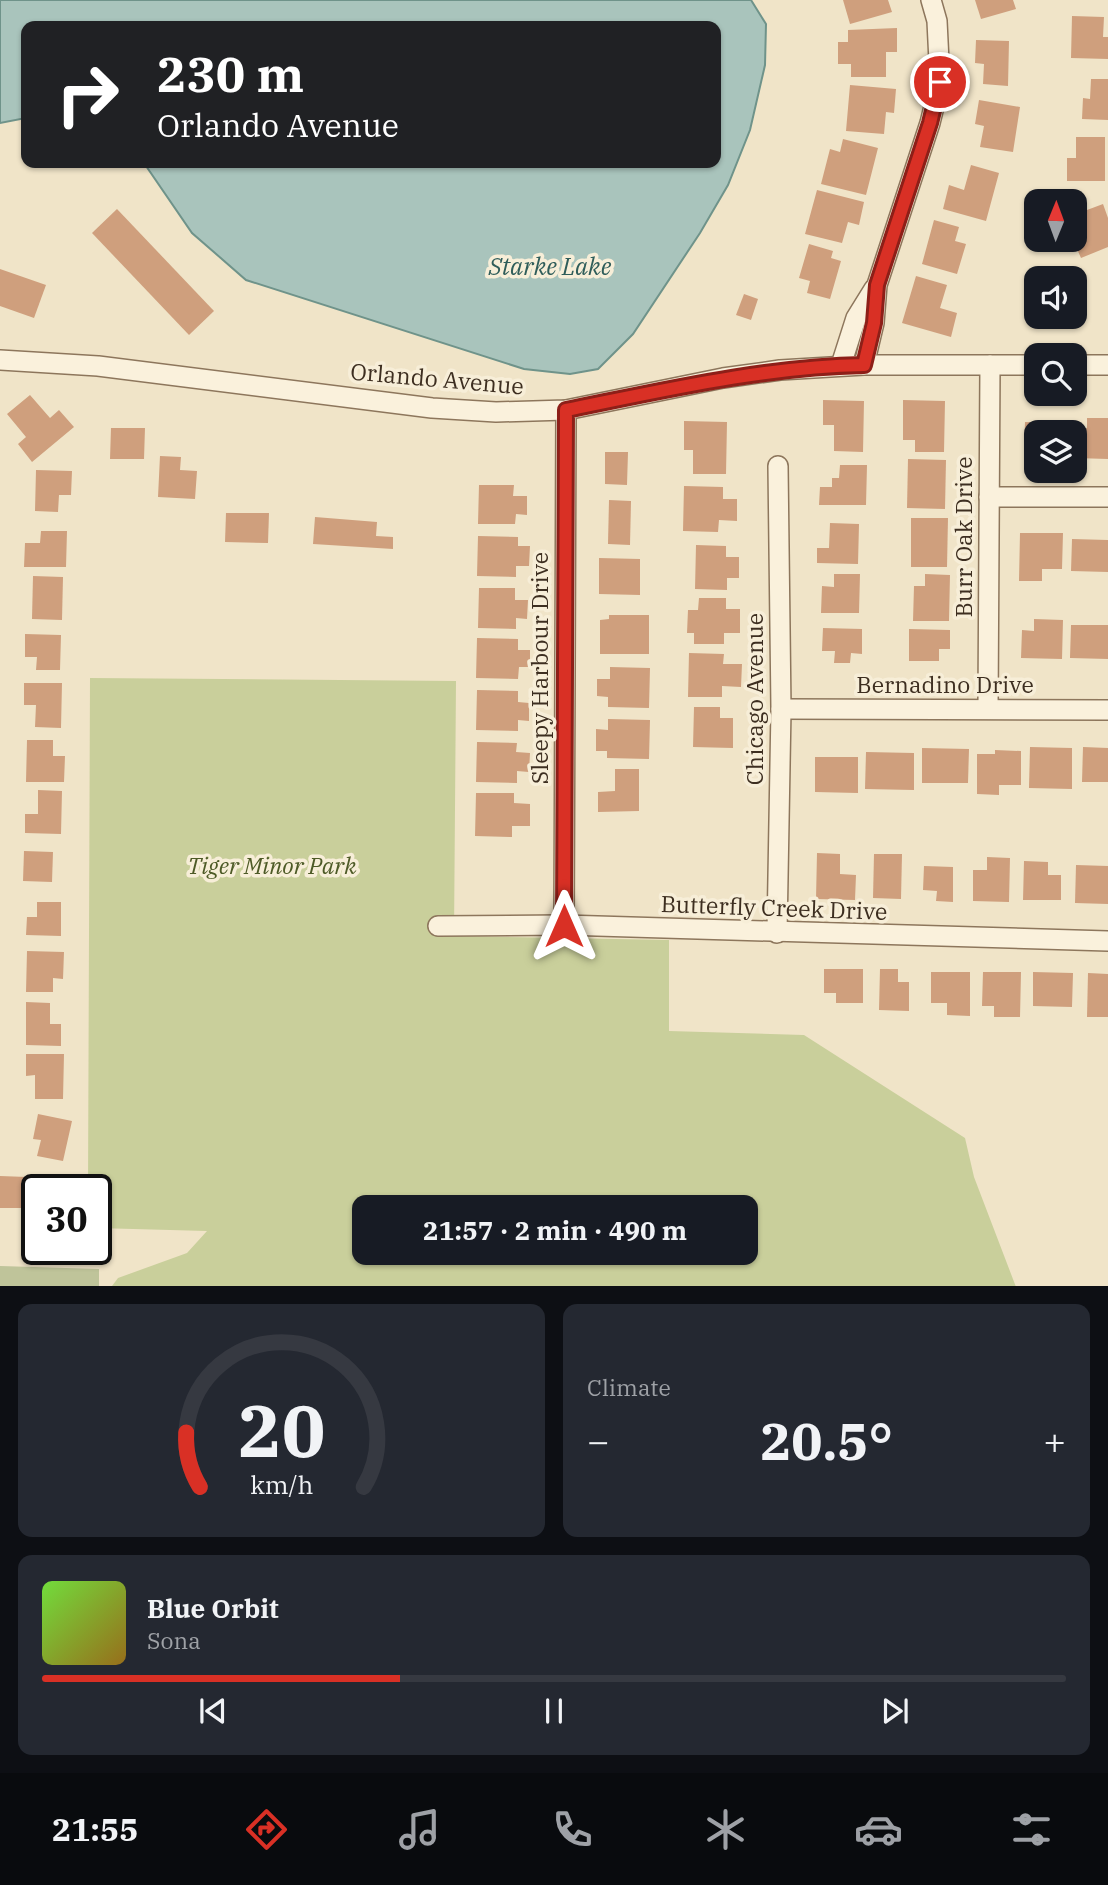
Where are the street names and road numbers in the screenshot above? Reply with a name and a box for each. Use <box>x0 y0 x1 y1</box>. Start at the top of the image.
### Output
street label: Orlando Avenue <box>349 355 525 401</box>
street label: Burr Oak Drive <box>948 457 978 617</box>
street label: Sleepy Harbour Drive <box>524 552 554 784</box>
street label: Chicago Avenue <box>739 613 769 785</box>
street label: Bernadino Drive <box>856 669 1034 699</box>
street label: Butterfly Creek Drive <box>660 888 888 926</box>

